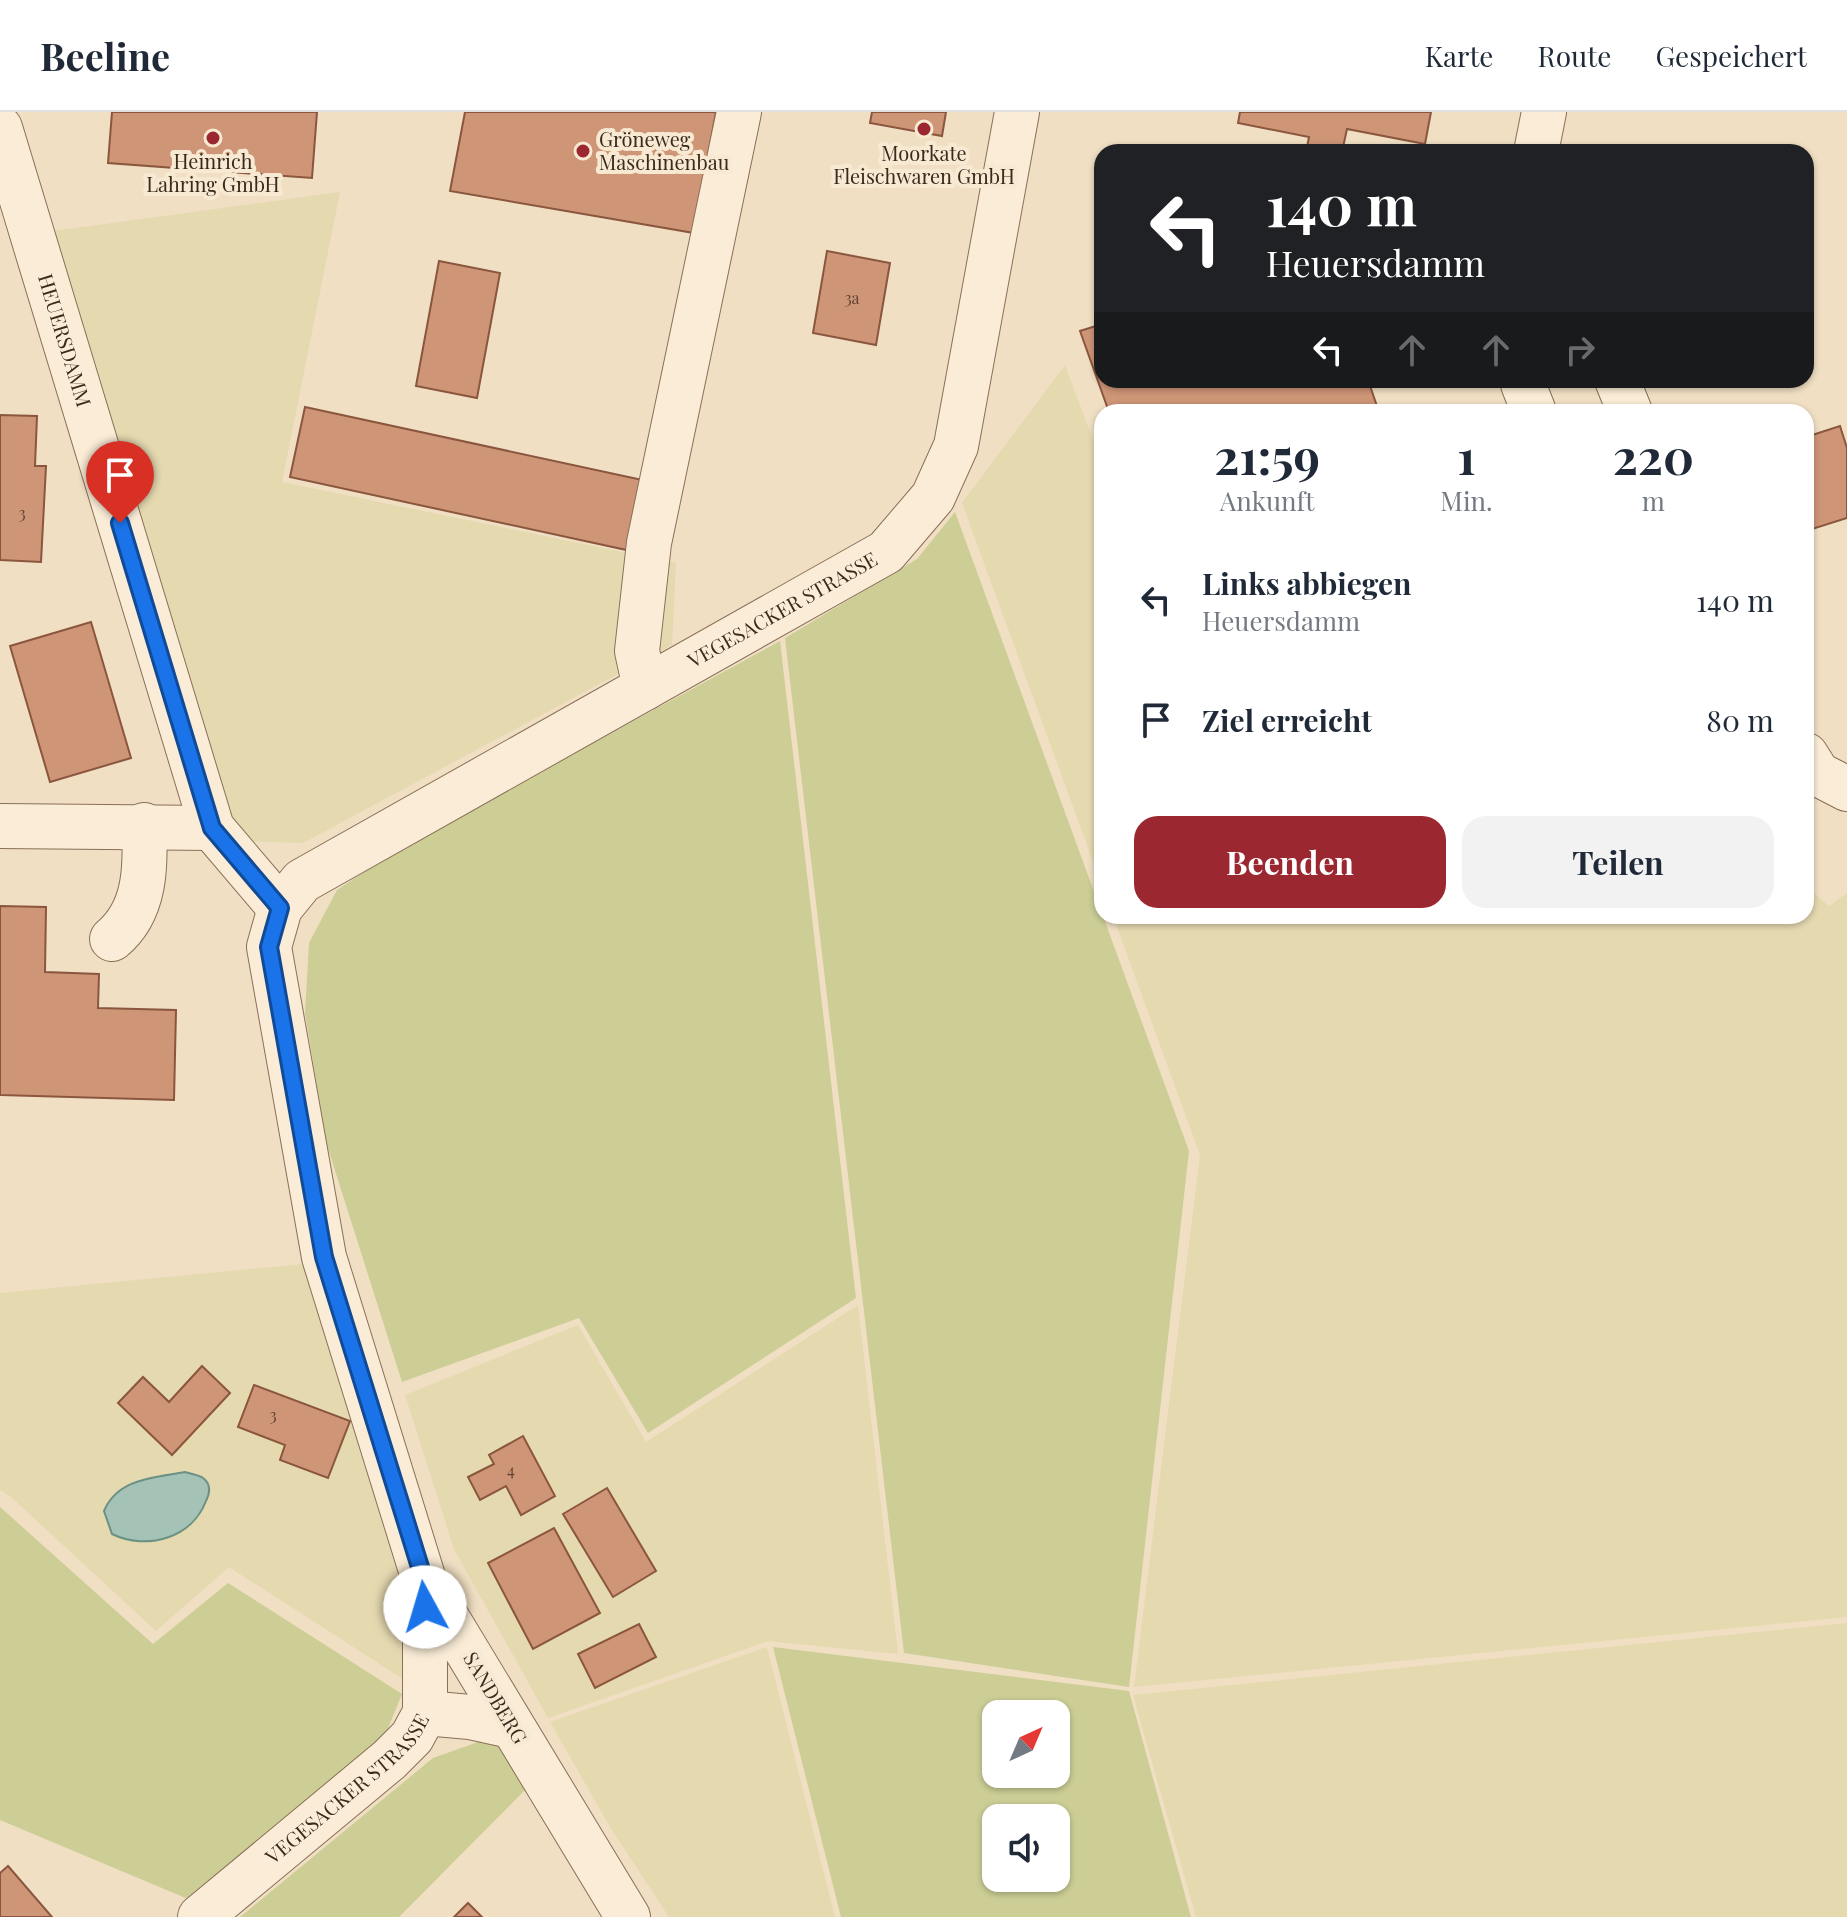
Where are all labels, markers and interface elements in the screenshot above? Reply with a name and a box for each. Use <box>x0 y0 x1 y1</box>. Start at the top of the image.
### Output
text: Beeline <box>40 30 170 81</box>
text: Karte <box>1425 37 1494 74</box>
text: Route <box>1538 37 1611 74</box>
text: Gespeichert <box>1655 37 1807 74</box>
marker: Moorkate Fleischwaren GmbH <box>915 120 933 138</box>
place label: Gröneweg Maschinenbau <box>599 125 730 175</box>
marker: Heinrich Lahring GmbH <box>204 129 222 147</box>
place label: Moorkate Fleischwaren GmbH <box>833 139 1015 189</box>
marker: Gröneweg Maschinenbau <box>574 142 592 160</box>
place label: Heinrich Lahring GmbH <box>146 147 280 197</box>
text: 140 m <box>1266 166 1417 241</box>
icon: left <box>1134 176 1238 280</box>
text: Heuersdamm <box>1266 238 1485 286</box>
street label: HEUERSDAMM <box>33 270 99 410</box>
house number: 3a <box>844 287 860 308</box>
icon: left <box>1306 328 1350 372</box>
icon: ahead <box>1390 328 1434 372</box>
icon: ahead <box>1474 328 1518 372</box>
icon: right <box>1558 328 1602 372</box>
text: 21:59 <box>1214 423 1320 487</box>
text: 1 <box>1457 423 1476 487</box>
text: 220 <box>1613 423 1694 487</box>
pin <box>86 441 154 523</box>
icon: arrive <box>98 453 142 497</box>
text: Ankunft <box>1220 483 1314 518</box>
text: Min. <box>1440 483 1493 518</box>
text: m <box>1642 483 1665 518</box>
house number: 3 <box>18 502 26 523</box>
street label: VEGESACKER STRASSE <box>681 545 882 674</box>
text: Links abbiegen <box>1202 563 1411 603</box>
icon: left <box>1134 578 1178 622</box>
text: 140 m <box>1696 580 1774 620</box>
text: Heuersdamm <box>1202 603 1360 638</box>
icon: arrive <box>1134 698 1178 742</box>
text: Ziel erreicht <box>1202 700 1372 740</box>
text: 80 m <box>1706 700 1774 740</box>
button: Beenden <box>1134 816 1446 908</box>
button: Teilen <box>1462 816 1774 908</box>
house number: 3 <box>269 1404 277 1425</box>
house number: 4 <box>507 1459 515 1480</box>
position arrow <box>383 1565 467 1649</box>
street label: SANDBERG <box>458 1646 534 1748</box>
north arrow <box>982 1700 1070 1788</box>
map controls <box>982 1700 1070 1892</box>
street label: VEGESACKER STRASSE <box>258 1708 434 1870</box>
button: sound <box>982 1804 1070 1892</box>

